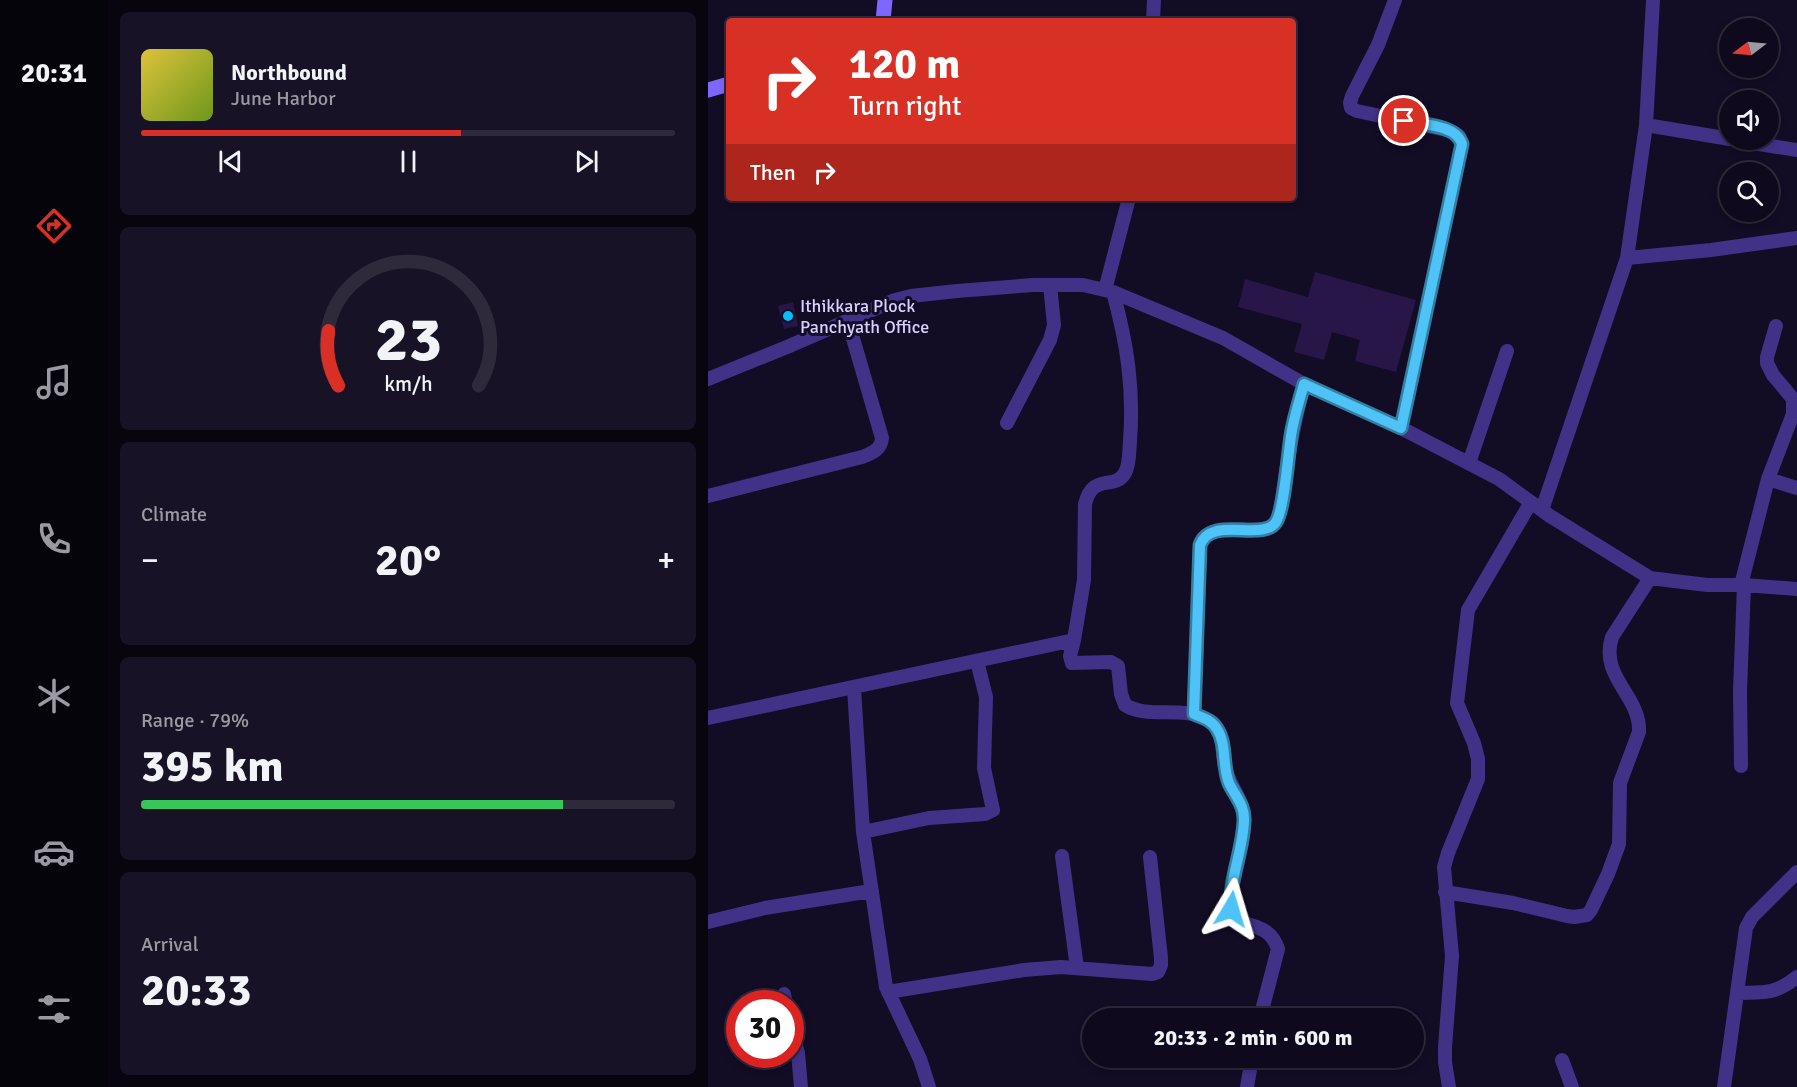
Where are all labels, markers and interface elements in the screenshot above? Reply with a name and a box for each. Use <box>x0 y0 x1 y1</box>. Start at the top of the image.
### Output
north arrow <box>1719 18 1779 78</box>
map controls <box>1719 18 1779 222</box>
text: 120 m <box>849 39 960 90</box>
icon: right <box>750 42 828 120</box>
text: 20:31 <box>21 57 87 90</box>
text: Northbound <box>231 59 347 86</box>
text: June Harbor <box>231 86 336 111</box>
text: Turn right <box>849 90 962 123</box>
button: sound <box>1719 90 1779 150</box>
pin <box>1378 95 1429 146</box>
icon: arrive <box>1387 104 1420 137</box>
icon: previous <box>214 145 247 178</box>
icon: pause <box>392 145 425 178</box>
icon: next <box>570 145 603 178</box>
icon: right <box>808 156 841 189</box>
text: Then <box>750 159 796 186</box>
button: search <box>1719 162 1779 222</box>
icon: directions <box>33 205 75 247</box>
place label: Ithikkara Plock Panchyath Office <box>800 295 929 338</box>
text: 23 <box>374 301 442 378</box>
marker: Ithikkara Plock Panchyath Office <box>781 309 795 323</box>
icon: music <box>33 361 75 403</box>
text: km/h <box>384 371 432 397</box>
text: Climate <box>141 502 207 527</box>
icon: phone <box>33 518 75 560</box>
text: 20° <box>375 533 441 588</box>
text: − <box>141 540 159 581</box>
text: + <box>657 540 675 581</box>
icon: climate <box>33 675 75 717</box>
text: Range · 79% <box>141 708 249 733</box>
text: 395 km <box>141 739 284 794</box>
icon: car <box>33 831 75 873</box>
position arrow <box>1199 877 1263 941</box>
text: Arrival <box>141 932 199 957</box>
text: 20:33 <box>141 963 251 1018</box>
icon: filters <box>33 988 75 1030</box>
speed limit sign: 30 <box>726 990 804 1068</box>
text: 20:33 · 2 min · 600 m <box>1153 1024 1353 1051</box>

